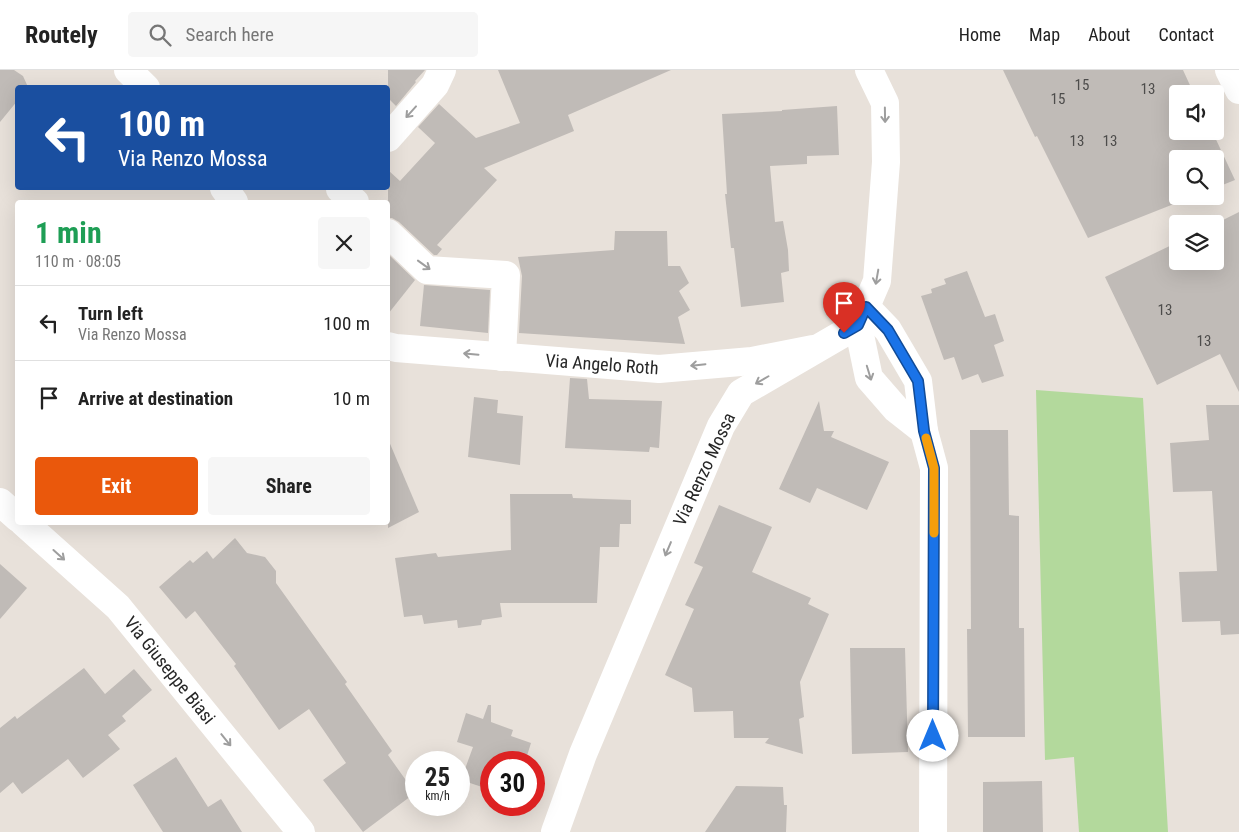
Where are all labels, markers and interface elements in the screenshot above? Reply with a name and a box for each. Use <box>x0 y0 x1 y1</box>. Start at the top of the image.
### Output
search box <box>128 12 478 57</box>
text: Routely <box>25 21 98 49</box>
icon: search <box>146 21 174 49</box>
text: Search here <box>186 23 274 46</box>
text: Home <box>959 24 1001 45</box>
text: Map <box>1029 24 1060 45</box>
text: About <box>1088 24 1130 45</box>
text: Contact <box>1158 24 1214 45</box>
house number: 15 <box>1075 76 1089 94</box>
house number: 13 <box>1141 80 1155 98</box>
map controls <box>1169 85 1224 270</box>
button: sound <box>1169 85 1224 140</box>
house number: 15 <box>1051 90 1065 108</box>
text: 100 m <box>118 104 205 145</box>
icon: left <box>35 105 100 170</box>
one-way arrow <box>405 105 417 118</box>
one-way arrow <box>880 106 890 123</box>
house number: 13 <box>1070 132 1084 150</box>
house number: 13 <box>1103 132 1117 150</box>
text: Via Renzo Mossa <box>118 146 267 171</box>
button: search <box>1169 150 1224 205</box>
text: 1 min <box>35 215 102 250</box>
button: layers <box>1169 215 1224 270</box>
button: close <box>318 217 370 269</box>
text: 110 m · 08:05 <box>35 252 121 271</box>
one-way arrow <box>417 260 431 270</box>
one-way arrow <box>871 269 881 285</box>
pin <box>823 282 865 333</box>
icon: arrive <box>830 289 858 317</box>
house number: 13 <box>1158 301 1172 319</box>
text: Turn left <box>78 302 143 325</box>
icon: left <box>35 309 63 337</box>
text: 100 m <box>323 312 370 335</box>
text: Via Renzo Mossa <box>78 325 187 344</box>
house number: 13 <box>1197 332 1211 350</box>
one-way arrow <box>463 349 479 359</box>
street label: Via Angelo Roth <box>545 350 659 378</box>
one-way arrow <box>690 360 706 370</box>
one-way arrow <box>865 365 874 380</box>
one-way arrow <box>756 376 770 386</box>
icon: arrive <box>35 384 63 412</box>
text: Arrive at destination <box>78 387 233 410</box>
text: 10 m <box>333 387 370 410</box>
street label: Via Renzo Mossa <box>669 409 739 529</box>
button: Exit <box>35 457 198 515</box>
button: Share <box>208 457 370 515</box>
one-way arrow <box>663 541 673 556</box>
one-way arrow <box>53 549 66 561</box>
street label: Via Giuseppe Biasi <box>120 612 220 728</box>
position arrow <box>906 709 958 761</box>
one-way arrow <box>221 733 232 746</box>
speed limit sign: 30 <box>480 751 545 816</box>
text: 25 <box>425 763 450 792</box>
text: km/h <box>425 789 450 803</box>

